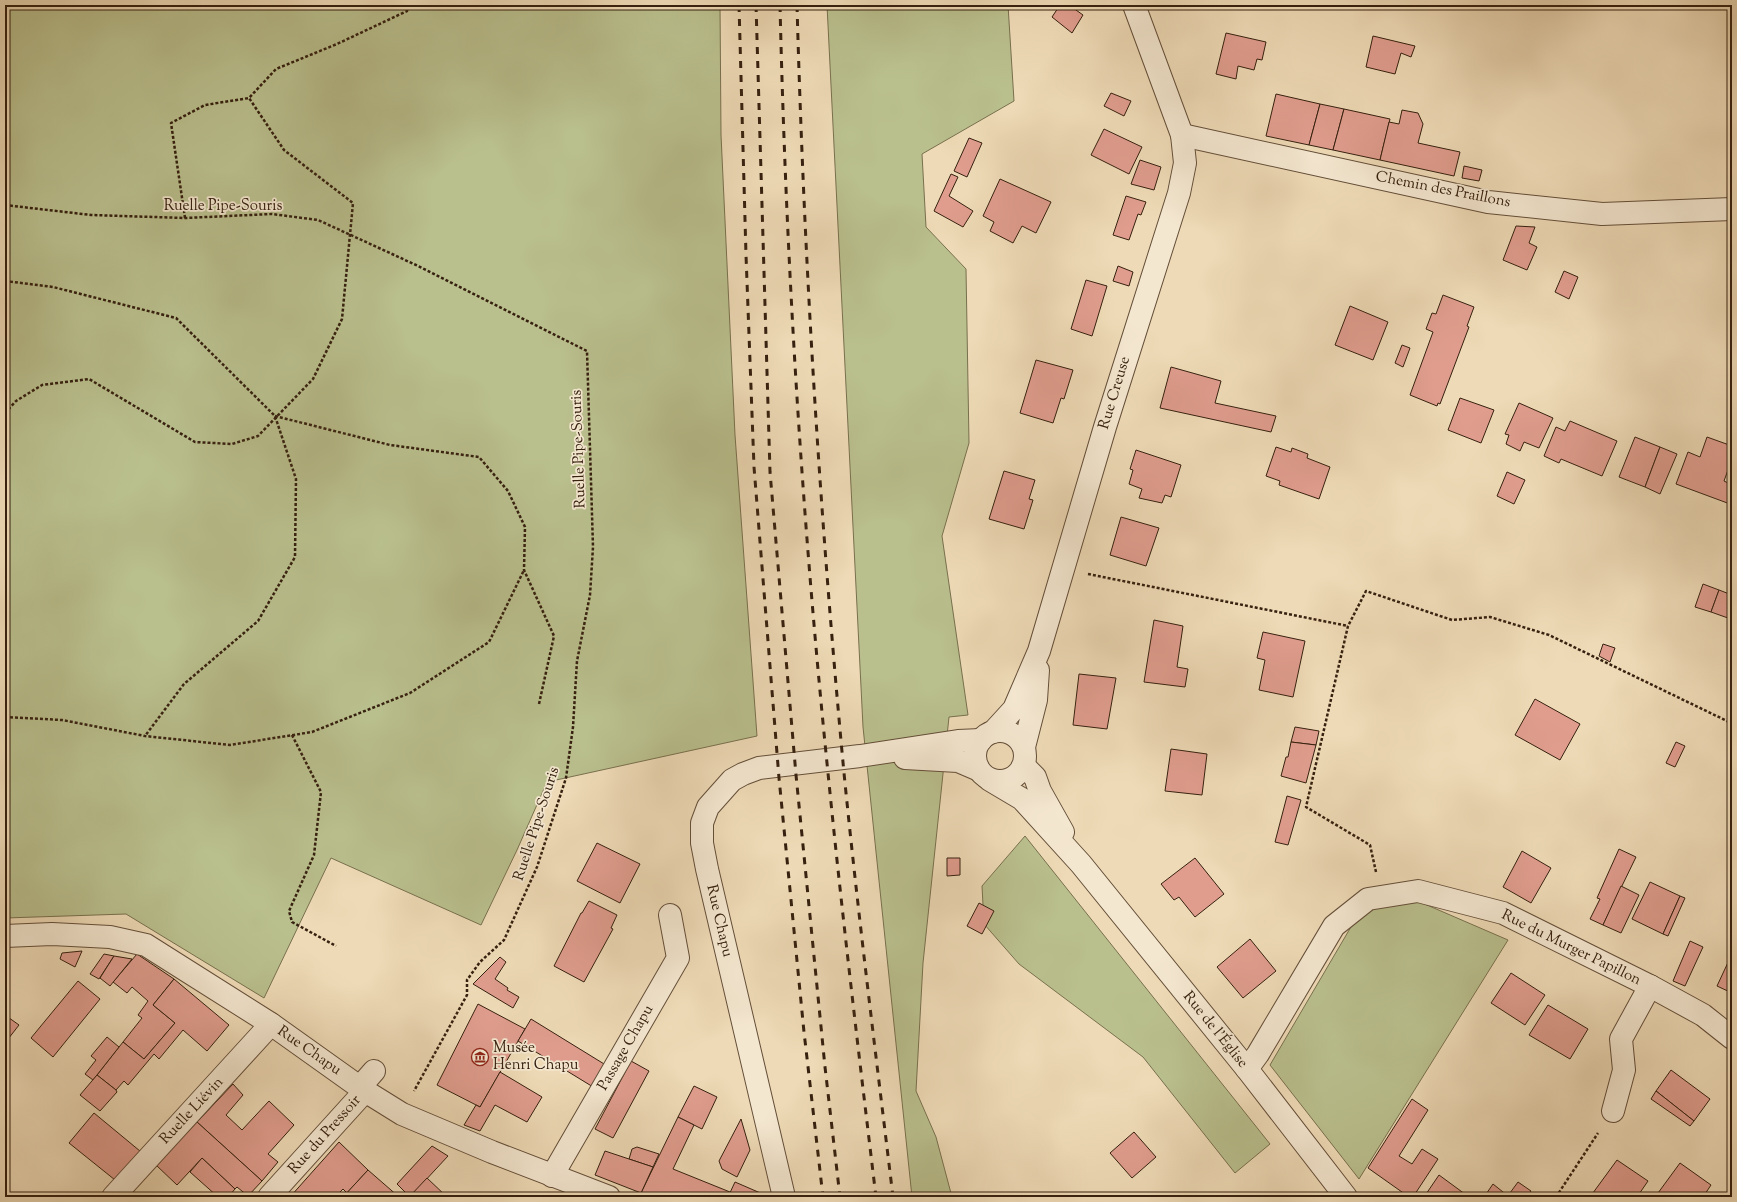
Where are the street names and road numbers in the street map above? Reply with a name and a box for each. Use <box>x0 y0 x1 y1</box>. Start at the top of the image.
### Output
street label: Chemin des Praillons <box>1374 167 1512 213</box>
street label: Ruelle Pipe-Souris <box>164 196 282 217</box>
street label: Rue Creuse <box>1094 354 1136 432</box>
street label: Ruelle Pipe-Souris <box>566 389 592 509</box>
street label: Ruelle Pipe-Souris <box>509 764 565 884</box>
street label: Rue Chapu <box>700 883 738 960</box>
street label: Rue du Murger Papillon <box>1498 905 1645 991</box>
street label: Rue de l'Église <box>1177 986 1253 1073</box>
street label: Passage Chapu <box>593 1001 659 1095</box>
street label: Rue Chapu <box>273 1021 346 1081</box>
street label: Ruelle Liévin <box>155 1073 229 1149</box>
street label: Rue du Pressoir <box>284 1091 367 1179</box>

